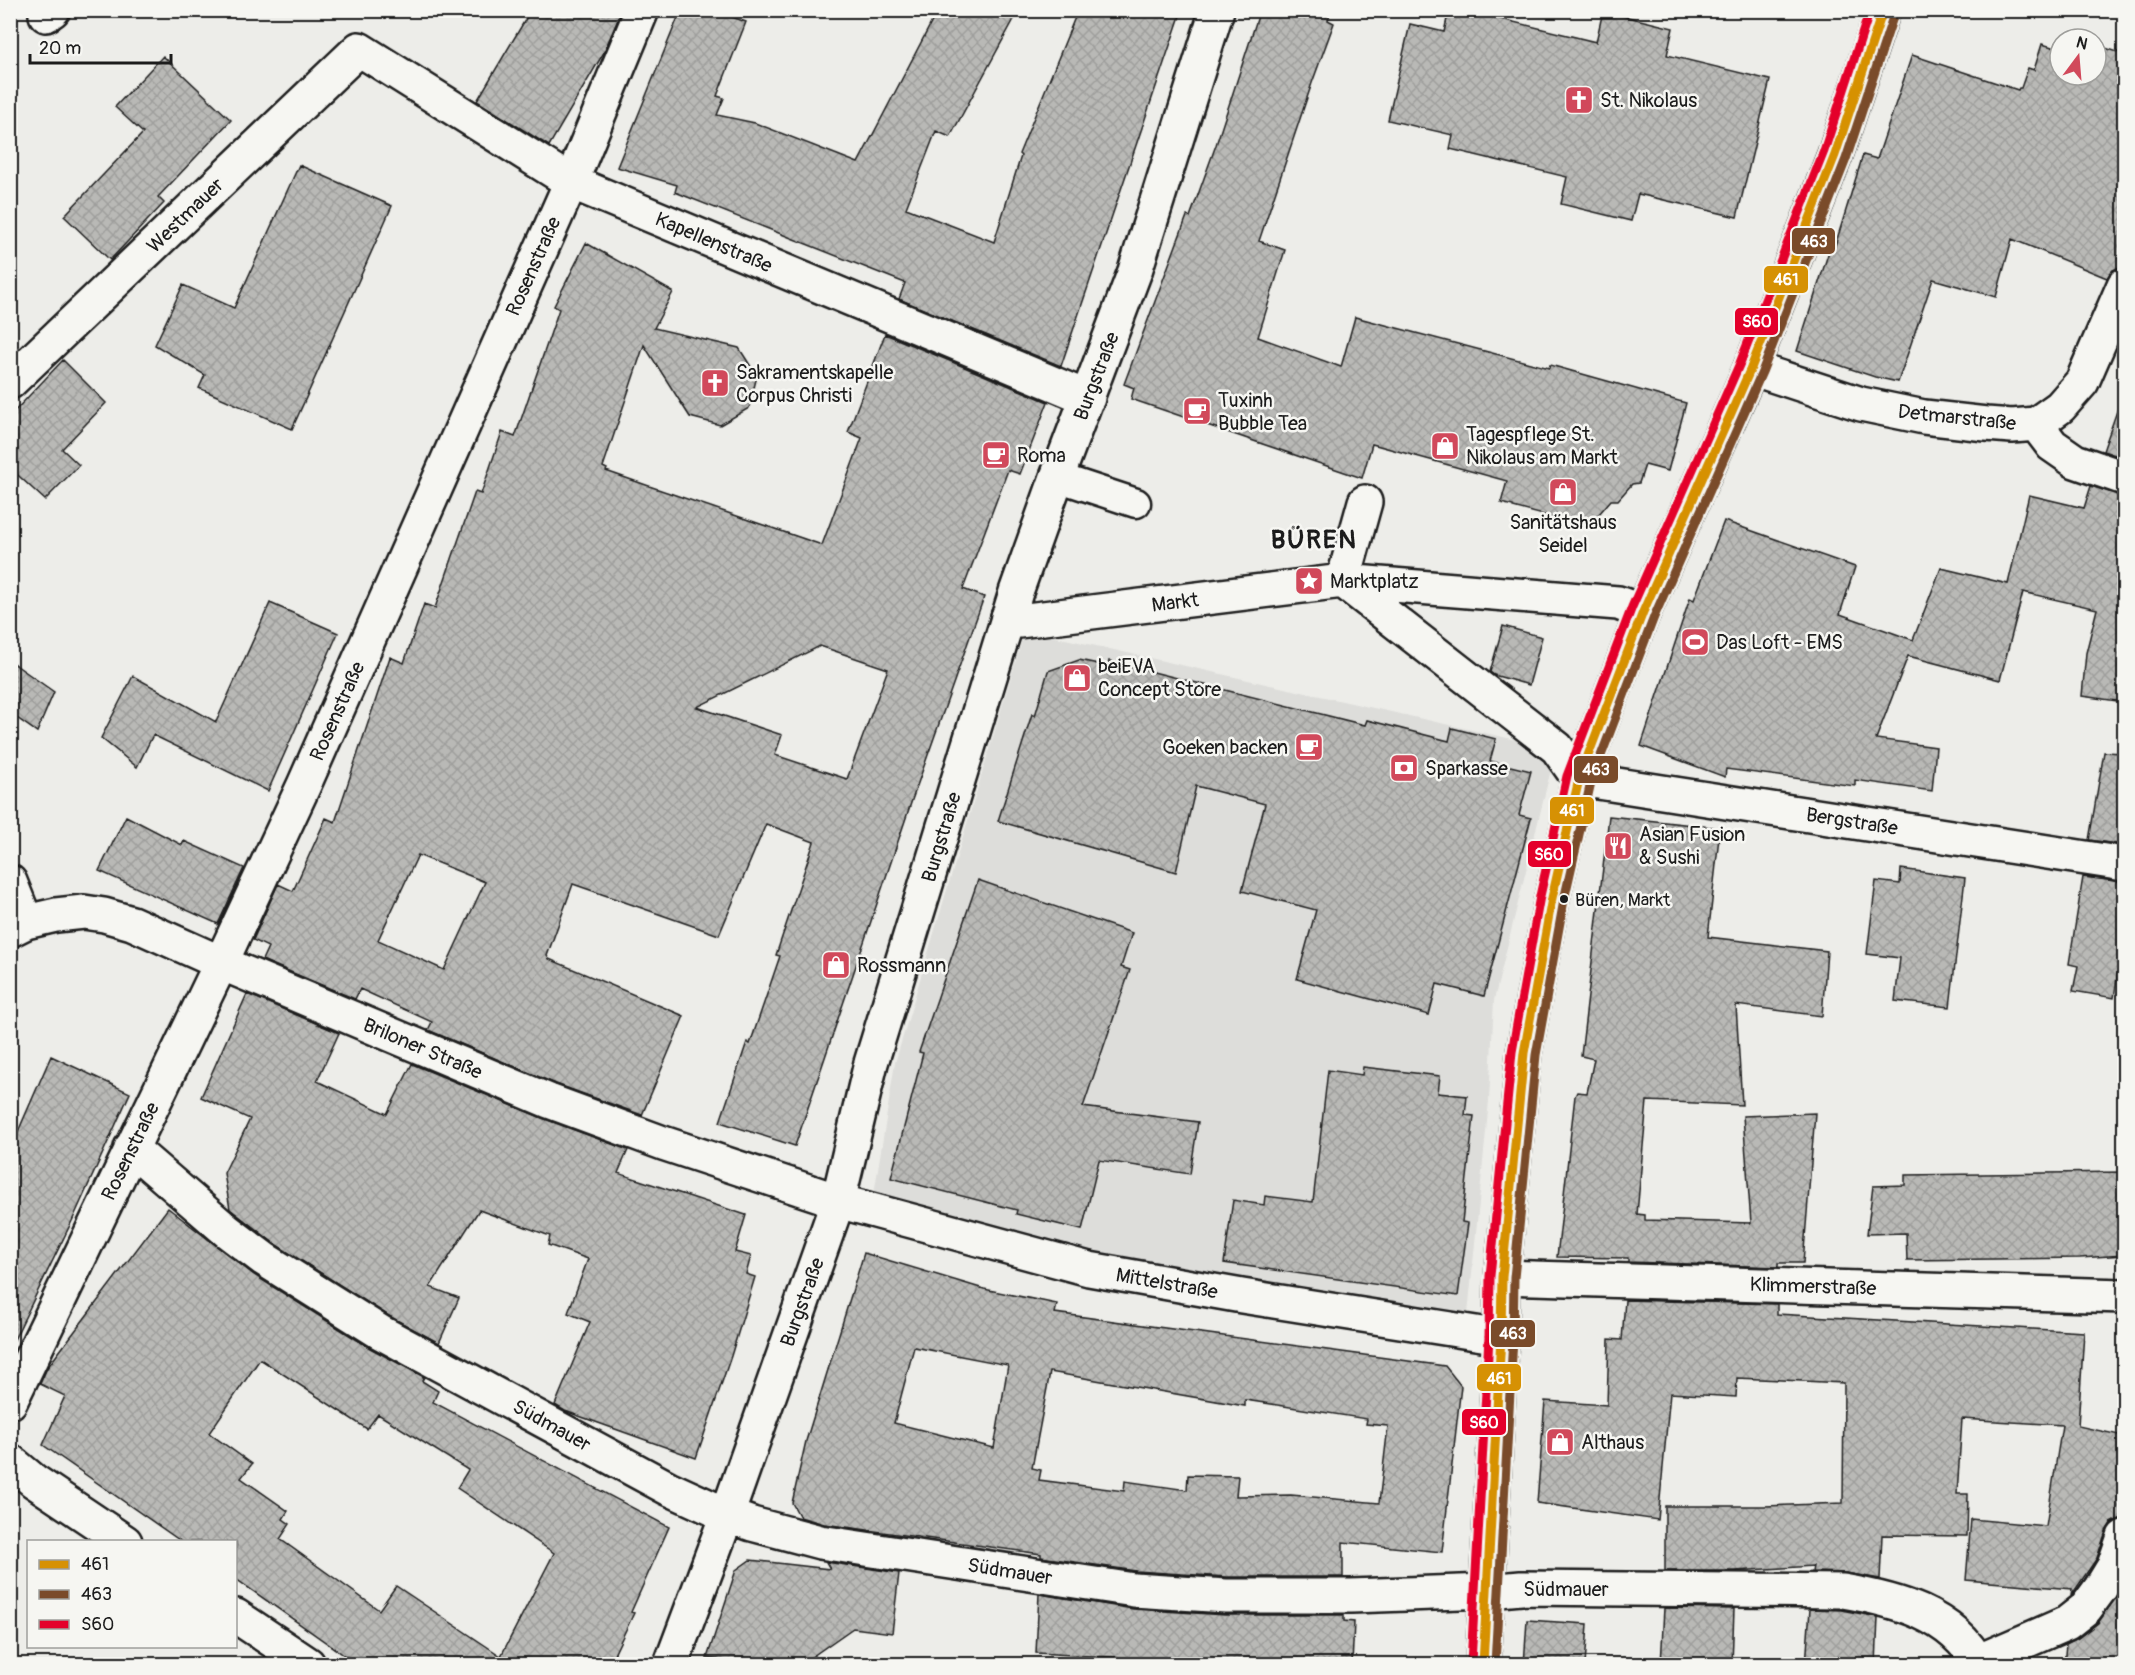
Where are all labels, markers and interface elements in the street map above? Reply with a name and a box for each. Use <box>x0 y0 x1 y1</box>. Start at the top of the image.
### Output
scale bar <box>30 27 171 65</box>
north arrow <box>2048 27 2108 87</box>
text: N <box>2074 32 2090 55</box>
text: 20 m <box>39 37 81 60</box>
church icon: St. Nikolaus <box>1563 84 1595 116</box>
place label: St. Nikolaus <box>1600 88 1697 113</box>
street label: Westmauer <box>142 172 229 258</box>
street label: Kapellenstraße <box>651 207 776 278</box>
street label: Rosenstraße <box>501 213 566 320</box>
line badge: 463 <box>1791 227 1836 255</box>
text: 463 <box>1800 232 1828 252</box>
line badge: 461 <box>1763 265 1809 294</box>
text: 461 <box>1774 270 1798 290</box>
line badge: S60 <box>1734 307 1779 336</box>
text: S60 <box>1742 312 1772 332</box>
street label: Burgstraße <box>1068 328 1125 424</box>
place label: Sakramentskapelle Corpus Christi <box>736 360 894 408</box>
church icon: Sakramentskapelle Corpus Christi <box>699 367 731 399</box>
place label: Tuxinh Bubble Tea <box>1218 388 1307 436</box>
cafe icon: Tuxinh Bubble Tea <box>1181 395 1213 427</box>
street label: Detmarstraße <box>1897 399 2017 436</box>
place label: Tagespflege St. Nikolaus am Markt <box>1466 422 1619 470</box>
shop icon: Tagespflege St. Nikolaus am Markt <box>1429 430 1461 462</box>
cafe icon: Roma <box>980 439 1012 471</box>
place label: Roma <box>1017 443 1066 468</box>
shop icon: Sanitätshaus Seidel <box>1547 476 1579 508</box>
place label: Sanitätshaus Seidel <box>1509 510 1617 558</box>
district label: BÜREN <box>1271 524 1357 556</box>
place icon: Marktplatz <box>1293 565 1325 597</box>
place label: Marktplatz <box>1330 569 1419 594</box>
street label: Markt <box>1150 587 1201 618</box>
sports icon: Das Loft - EMS <box>1679 626 1711 658</box>
place label: Das Loft - EMS <box>1716 630 1843 655</box>
place label: beiEVA Concept Store <box>1098 654 1221 702</box>
street label: Rosenstraße <box>305 658 370 765</box>
shop icon: beiEVA Concept Store <box>1061 662 1093 694</box>
cafe icon: Goeken backen <box>1293 731 1325 763</box>
place label: Goeken backen <box>1162 735 1288 760</box>
bank icon: Sparkasse <box>1388 752 1420 784</box>
line badge: 463 <box>1573 755 1619 784</box>
place label: Sparkasse <box>1425 756 1508 781</box>
text: 463 <box>1582 760 1610 780</box>
street label: Burgstraße <box>916 789 967 885</box>
line badge: 461 <box>1549 796 1595 825</box>
text: 461 <box>1560 801 1584 821</box>
street label: Bergstraße <box>1804 802 1900 841</box>
place label: Asian Fusion & Sushi <box>1639 822 1745 870</box>
restaurant icon: Asian Fusion & Sushi <box>1602 830 1634 862</box>
line badge: S60 <box>1527 840 1572 868</box>
text: S60 <box>1534 845 1564 865</box>
place label: Büren, Markt <box>1575 889 1671 912</box>
marker: Büren, Markt <box>1558 893 1570 905</box>
shop icon: Rossmann <box>820 949 852 981</box>
place label: Rossmann <box>857 953 946 978</box>
street label: Briloner Straße <box>360 1012 486 1085</box>
street label: Rosenstraße <box>96 1098 165 1204</box>
street label: Burgstraße <box>775 1254 830 1350</box>
street label: Mittelstraße <box>1114 1262 1220 1305</box>
street label: Klimmerstraße <box>1749 1272 1877 1301</box>
line badge: 463 <box>1490 1319 1536 1348</box>
text: 463 <box>1499 1324 1527 1344</box>
line badge: 461 <box>1476 1363 1522 1392</box>
text: 461 <box>1487 1369 1511 1389</box>
street label: Südmauer <box>508 1394 595 1457</box>
line badge: S60 <box>1461 1408 1507 1436</box>
text: S60 <box>1469 1413 1499 1433</box>
shop icon: Althaus <box>1544 1426 1576 1458</box>
place label: Althaus <box>1581 1430 1644 1455</box>
legend <box>27 1540 237 1648</box>
street label: Südmauer <box>966 1552 1054 1591</box>
text: 461 <box>81 1553 109 1576</box>
street label: Südmauer <box>1523 1577 1609 1602</box>
text: 463 <box>81 1583 112 1606</box>
text: S60 <box>81 1613 114 1636</box>

